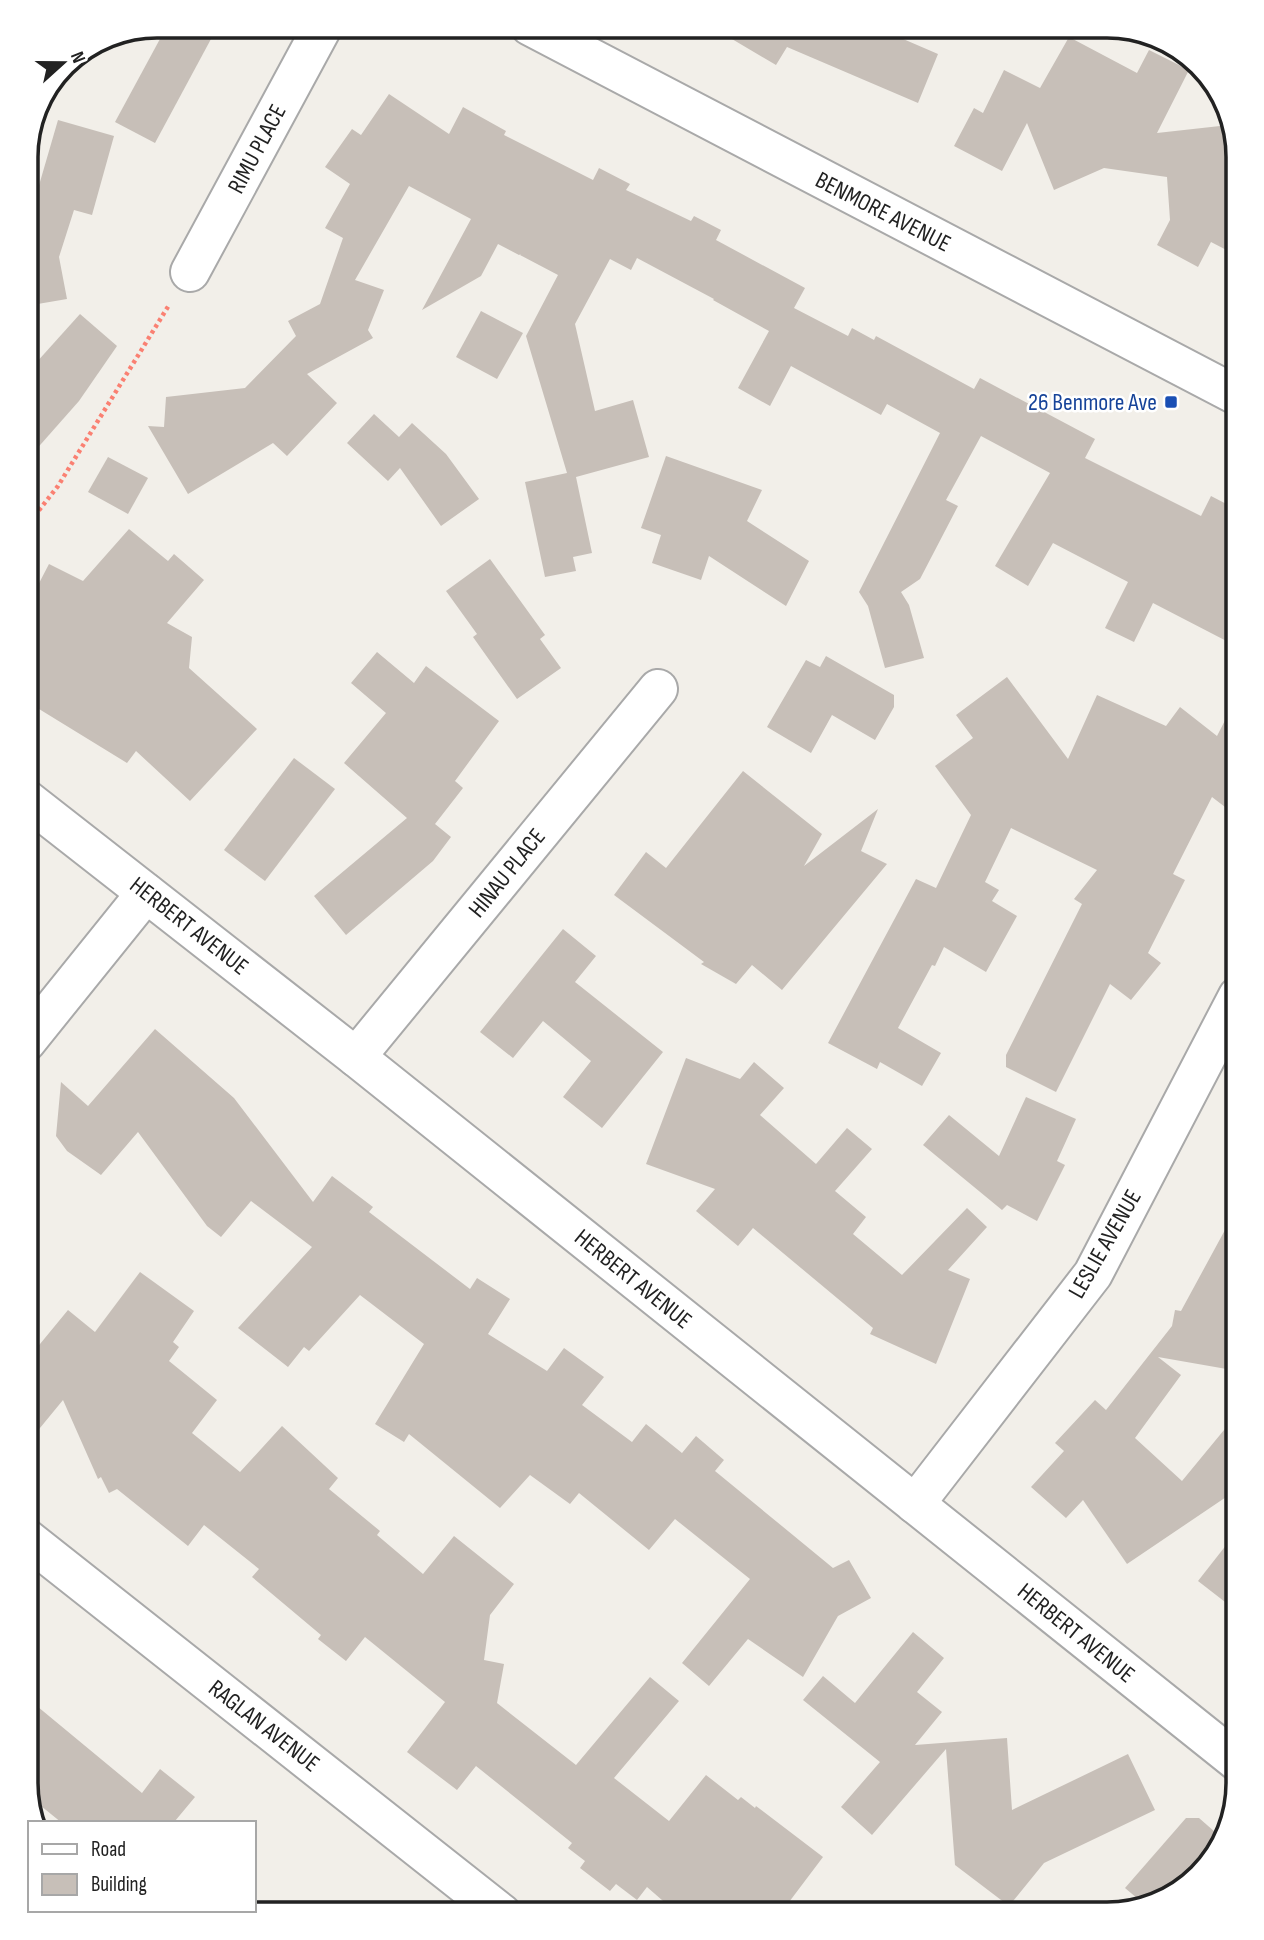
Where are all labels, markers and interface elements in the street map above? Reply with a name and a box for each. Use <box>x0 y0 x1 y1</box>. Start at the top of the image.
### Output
north arrow <box>28 28 98 98</box>
text: N <box>65 49 90 66</box>
street label: RIMU PLACE <box>221 99 293 199</box>
street label: BENMORE AVENUE <box>810 165 956 259</box>
place label: 26 Benmore Ave <box>1028 388 1157 417</box>
marker: 26 Benmore Ave <box>1163 394 1179 410</box>
street label: HINAU PLACE <box>462 823 552 923</box>
street label: HERBERT AVENUE <box>124 871 254 981</box>
street label: LESLIE AVENUE <box>1062 1184 1148 1304</box>
street label: HERBERT AVENUE <box>569 1223 697 1335</box>
street label: HERBERT AVENUE <box>1012 1577 1140 1689</box>
street label: RAGLAN AVENUE <box>203 1674 325 1778</box>
legend <box>28 1821 256 1912</box>
text: Road <box>91 1837 126 1862</box>
text: Building <box>91 1872 147 1897</box>

